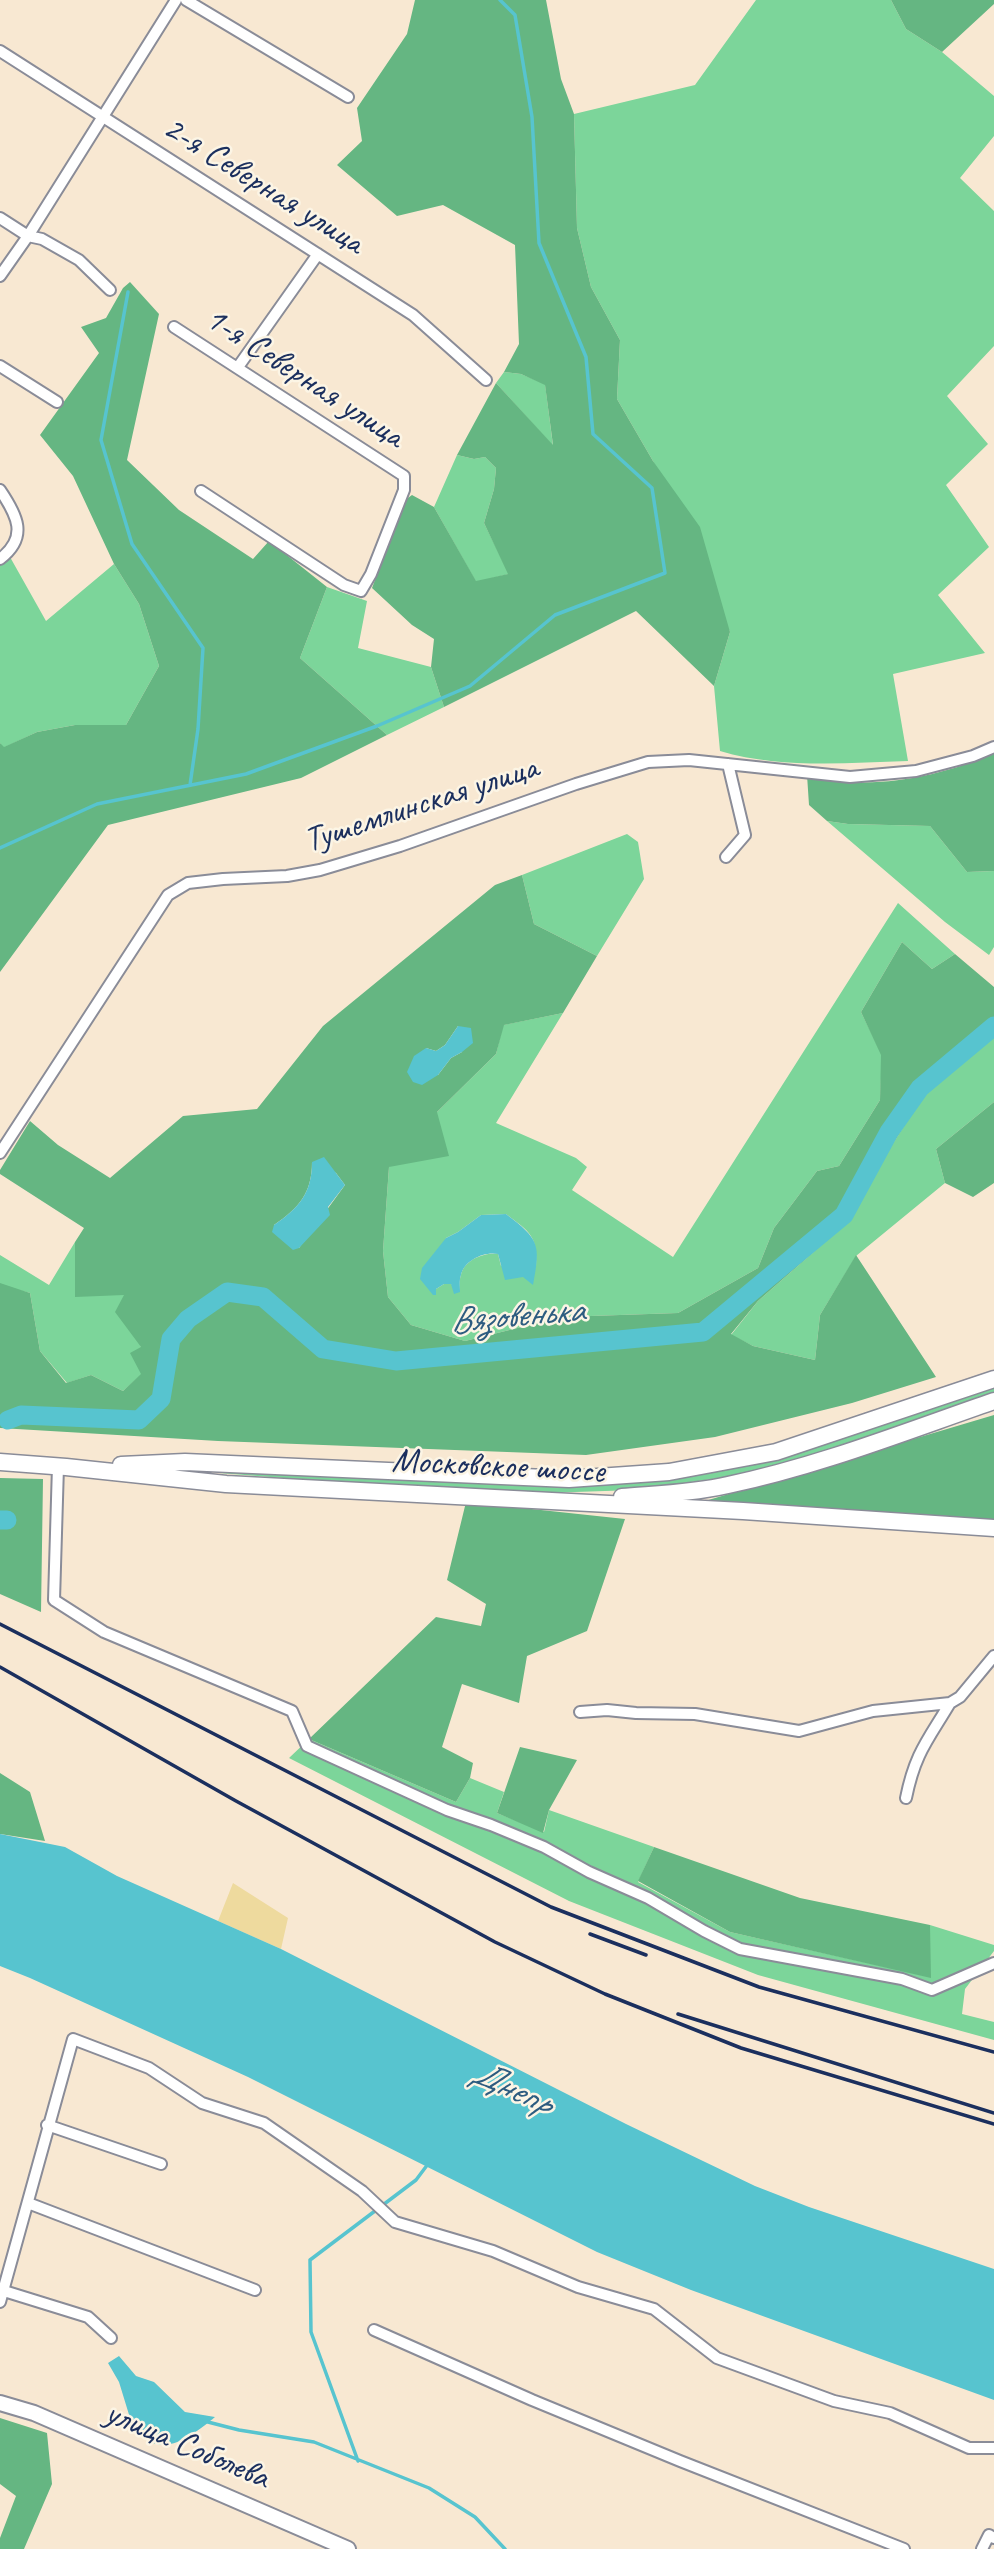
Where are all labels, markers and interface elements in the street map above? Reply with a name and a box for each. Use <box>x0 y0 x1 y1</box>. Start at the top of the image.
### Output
street label: 2-я Северная улица <box>155 108 371 264</box>
street label: 1-я Северная улица <box>197 298 411 458</box>
street label: Тушемлинская улица <box>299 747 543 863</box>
water label: Вязовенька <box>448 1289 586 1345</box>
street label: Московское шоссе <box>391 1440 605 1494</box>
water label: Днепр <box>464 2051 558 2127</box>
street label: улица Соболева <box>99 2393 275 2499</box>

